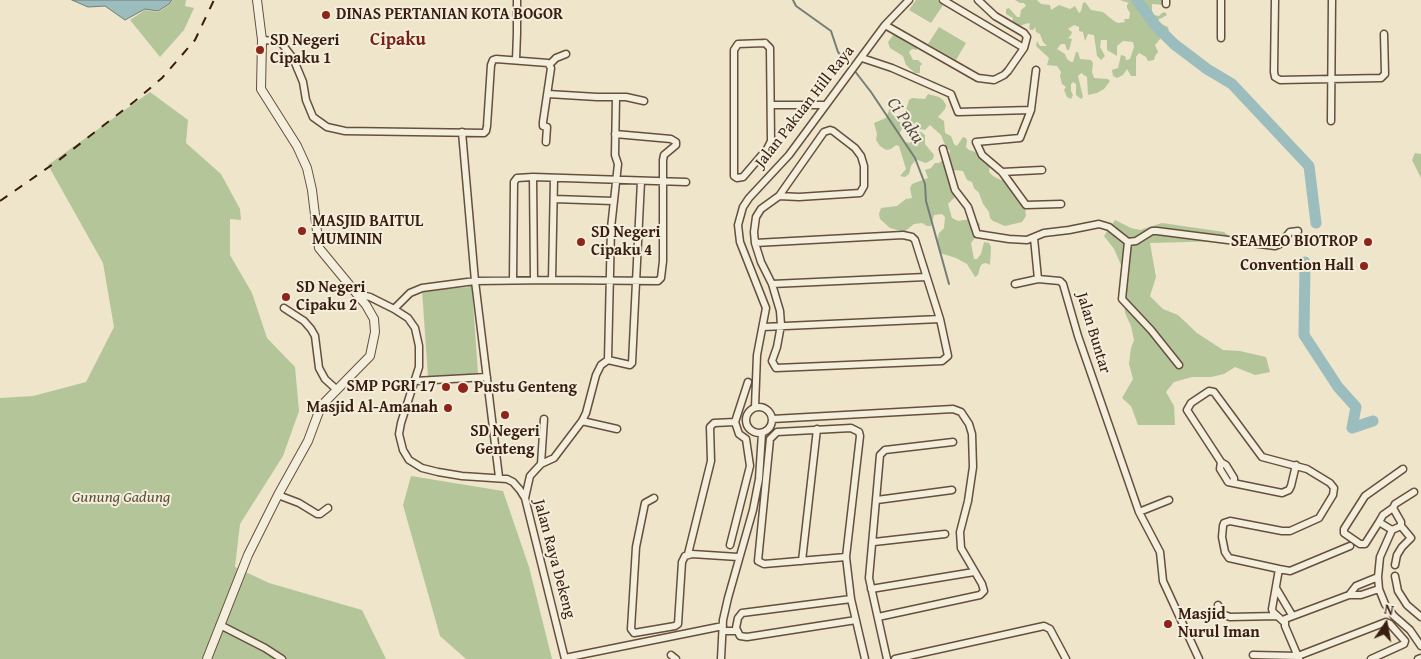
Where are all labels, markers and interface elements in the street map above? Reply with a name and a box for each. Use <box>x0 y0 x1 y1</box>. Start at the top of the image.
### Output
place label: DINAS PERTANIAN KOTA BOGOR <box>336 5 563 25</box>
marker: DINAS PERTANIAN KOTA BOGOR <box>320 9 332 21</box>
district label: Cipaku <box>370 29 426 51</box>
place label: SD Negeri Cipaku 1 <box>270 31 340 69</box>
street label: Jalan Pakuan Hill Raya <box>751 42 859 172</box>
marker: SD Negeri Cipaku 1 <box>254 44 266 56</box>
water label: Ci Paku <box>882 94 928 148</box>
place label: MASJID BAITUL MUMININ <box>312 212 423 250</box>
place label: SD Negeri Cipaku 4 <box>591 223 660 261</box>
marker: MASJID BAITUL MUMININ <box>296 225 308 237</box>
place label: SEAMEO BIOTROP <box>1231 232 1358 252</box>
marker: SD Negeri Cipaku 4 <box>575 236 587 248</box>
marker: SEAMEO BIOTROP <box>1362 236 1374 248</box>
place label: Convention Hall <box>1240 256 1354 276</box>
marker: Convention Hall <box>1358 260 1370 272</box>
place label: SD Negeri Cipaku 2 <box>296 278 366 316</box>
street label: Jalan Buntar <box>1072 290 1114 376</box>
marker: SD Negeri Cipaku 2 <box>280 291 292 303</box>
place label: SMP PGRI 17 <box>347 377 436 397</box>
place label: Pustu Genteng <box>474 378 577 398</box>
marker: SMP PGRI 17 <box>440 381 452 393</box>
marker: Pustu Genteng <box>456 381 470 395</box>
place label: Masjid Al-Amanah <box>307 398 438 418</box>
marker: Masjid Al-Amanah <box>442 402 454 414</box>
marker: SD Negeri Genteng <box>499 409 511 421</box>
place label: SD Negeri Genteng <box>470 422 540 460</box>
park label: Gunung Gadung <box>72 488 170 508</box>
street label: Jalan Raya Dekeng <box>529 497 579 621</box>
north arrow <box>1361 599 1411 649</box>
text: N <box>1382 599 1396 620</box>
place label: Masjid Nurul Iman <box>1178 605 1260 643</box>
marker: Masjid Nurul Iman <box>1162 618 1174 630</box>

